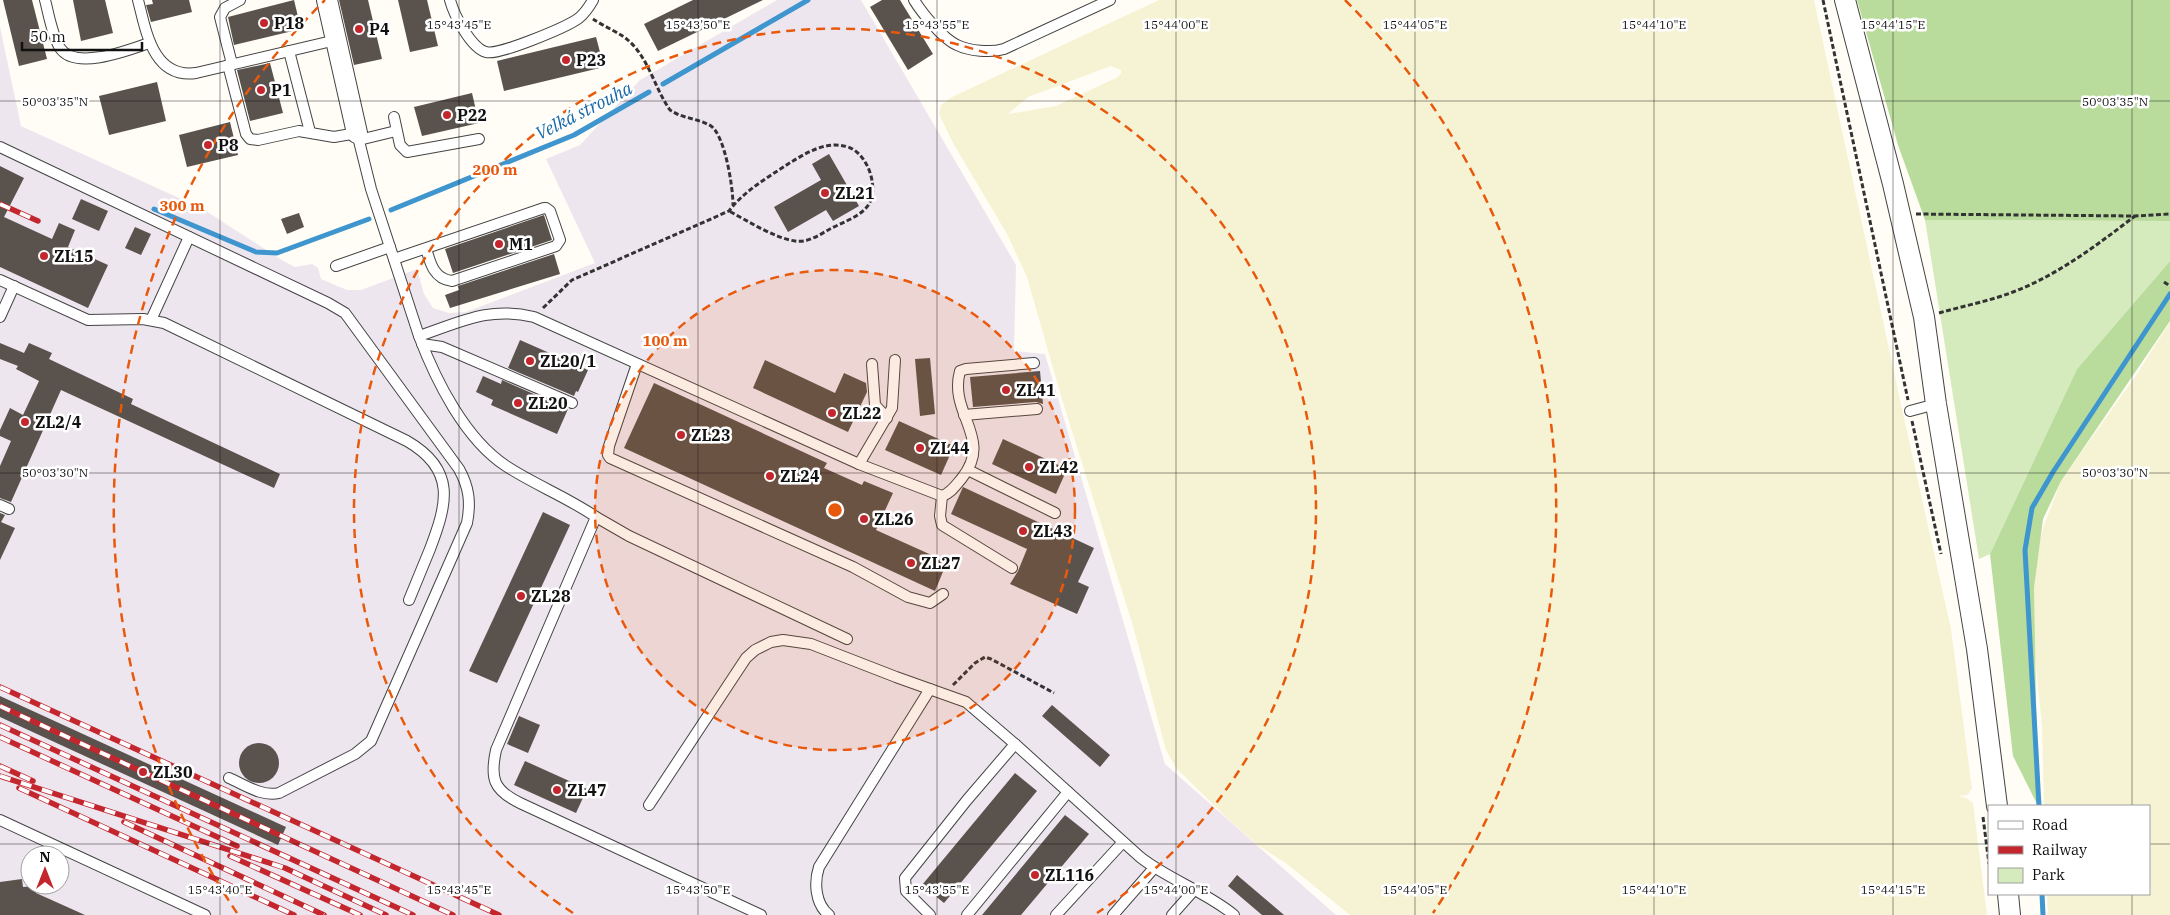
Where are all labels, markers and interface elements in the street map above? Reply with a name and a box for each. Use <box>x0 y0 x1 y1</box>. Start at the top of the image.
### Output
place label: P18 <box>274 13 304 33</box>
marker: P18 <box>258 17 270 29</box>
text: 15°43'45"E <box>427 17 491 32</box>
text: 15°43'50"E <box>666 17 730 32</box>
text: 15°43'55"E <box>905 17 969 32</box>
text: 15°44'00"E <box>1144 17 1208 32</box>
text: 15°44'05"E <box>1383 17 1447 32</box>
text: 15°44'10"E <box>1622 17 1686 32</box>
text: 15°44'15"E <box>1861 17 1925 32</box>
place label: P4 <box>369 19 390 39</box>
scale bar <box>22 20 142 52</box>
marker: P4 <box>353 23 365 35</box>
text: 50 m <box>30 27 66 46</box>
place label: P23 <box>576 50 606 70</box>
marker: P23 <box>560 54 572 66</box>
water label: Velká strouha <box>531 76 636 145</box>
place label: P1 <box>271 80 292 100</box>
marker: P1 <box>255 84 267 96</box>
text: 50°03'35"N <box>22 94 88 109</box>
text: 50°03'35"N <box>2082 94 2148 109</box>
place label: P22 <box>457 105 487 125</box>
marker: P22 <box>441 109 453 121</box>
place label: P8 <box>218 135 239 155</box>
marker: P8 <box>202 139 214 151</box>
text: 200 m <box>472 160 518 179</box>
place label: ZL21 <box>835 183 875 203</box>
marker: ZL21 <box>819 187 831 199</box>
text: 300 m <box>159 196 205 215</box>
place label: M1 <box>509 234 533 254</box>
marker: M1 <box>493 238 505 250</box>
place label: ZL15 <box>54 246 94 266</box>
marker: ZL15 <box>38 250 50 262</box>
text: 100 m <box>642 331 688 350</box>
place label: ZL20/1 <box>540 351 596 371</box>
marker: ZL20/1 <box>524 355 536 367</box>
place label: ZL41 <box>1016 380 1056 400</box>
marker: ZL41 <box>1000 384 1012 396</box>
place label: ZL20 <box>528 393 568 413</box>
marker: ZL20 <box>512 397 524 409</box>
place label: ZL22 <box>842 403 882 423</box>
marker: ZL22 <box>826 407 838 419</box>
place label: ZL2/4 <box>35 412 82 432</box>
marker: ZL2/4 <box>19 416 31 428</box>
place label: ZL23 <box>691 425 731 445</box>
marker: ZL23 <box>675 429 687 441</box>
place label: ZL44 <box>930 438 970 458</box>
marker: ZL44 <box>914 442 926 454</box>
place label: ZL42 <box>1039 457 1079 477</box>
marker: ZL42 <box>1023 461 1035 473</box>
text: 50°03'30"N <box>22 465 88 480</box>
text: 50°03'30"N <box>2082 465 2148 480</box>
place label: ZL24 <box>780 466 820 486</box>
marker: ZL24 <box>764 470 776 482</box>
centre of rings <box>826 501 844 519</box>
place label: ZL26 <box>874 509 914 529</box>
marker: ZL26 <box>858 513 870 525</box>
place label: ZL43 <box>1033 521 1073 541</box>
marker: ZL43 <box>1017 525 1029 537</box>
place label: ZL27 <box>921 553 961 573</box>
marker: ZL27 <box>905 557 917 569</box>
place label: ZL28 <box>531 586 571 606</box>
marker: ZL28 <box>515 590 527 602</box>
place label: ZL30 <box>153 762 193 782</box>
marker: ZL30 <box>137 766 149 778</box>
place label: ZL47 <box>567 780 607 800</box>
marker: ZL47 <box>551 784 563 796</box>
legend <box>1988 805 2150 895</box>
text: Road <box>2032 815 2068 834</box>
text: Railway <box>2032 840 2087 859</box>
north arrow <box>20 845 70 895</box>
text: N <box>39 848 51 866</box>
place label: ZL116 <box>1045 865 1094 885</box>
text: Park <box>2032 865 2065 884</box>
marker: ZL116 <box>1029 869 1041 881</box>
text: 15°43'40"E <box>188 882 252 897</box>
text: 15°43'45"E <box>427 882 491 897</box>
text: 15°43'50"E <box>666 882 730 897</box>
text: 15°43'55"E <box>905 882 969 897</box>
text: 15°44'00"E <box>1144 882 1208 897</box>
text: 15°44'05"E <box>1383 882 1447 897</box>
text: 15°44'10"E <box>1622 882 1686 897</box>
text: 15°44'15"E <box>1861 882 1925 897</box>

